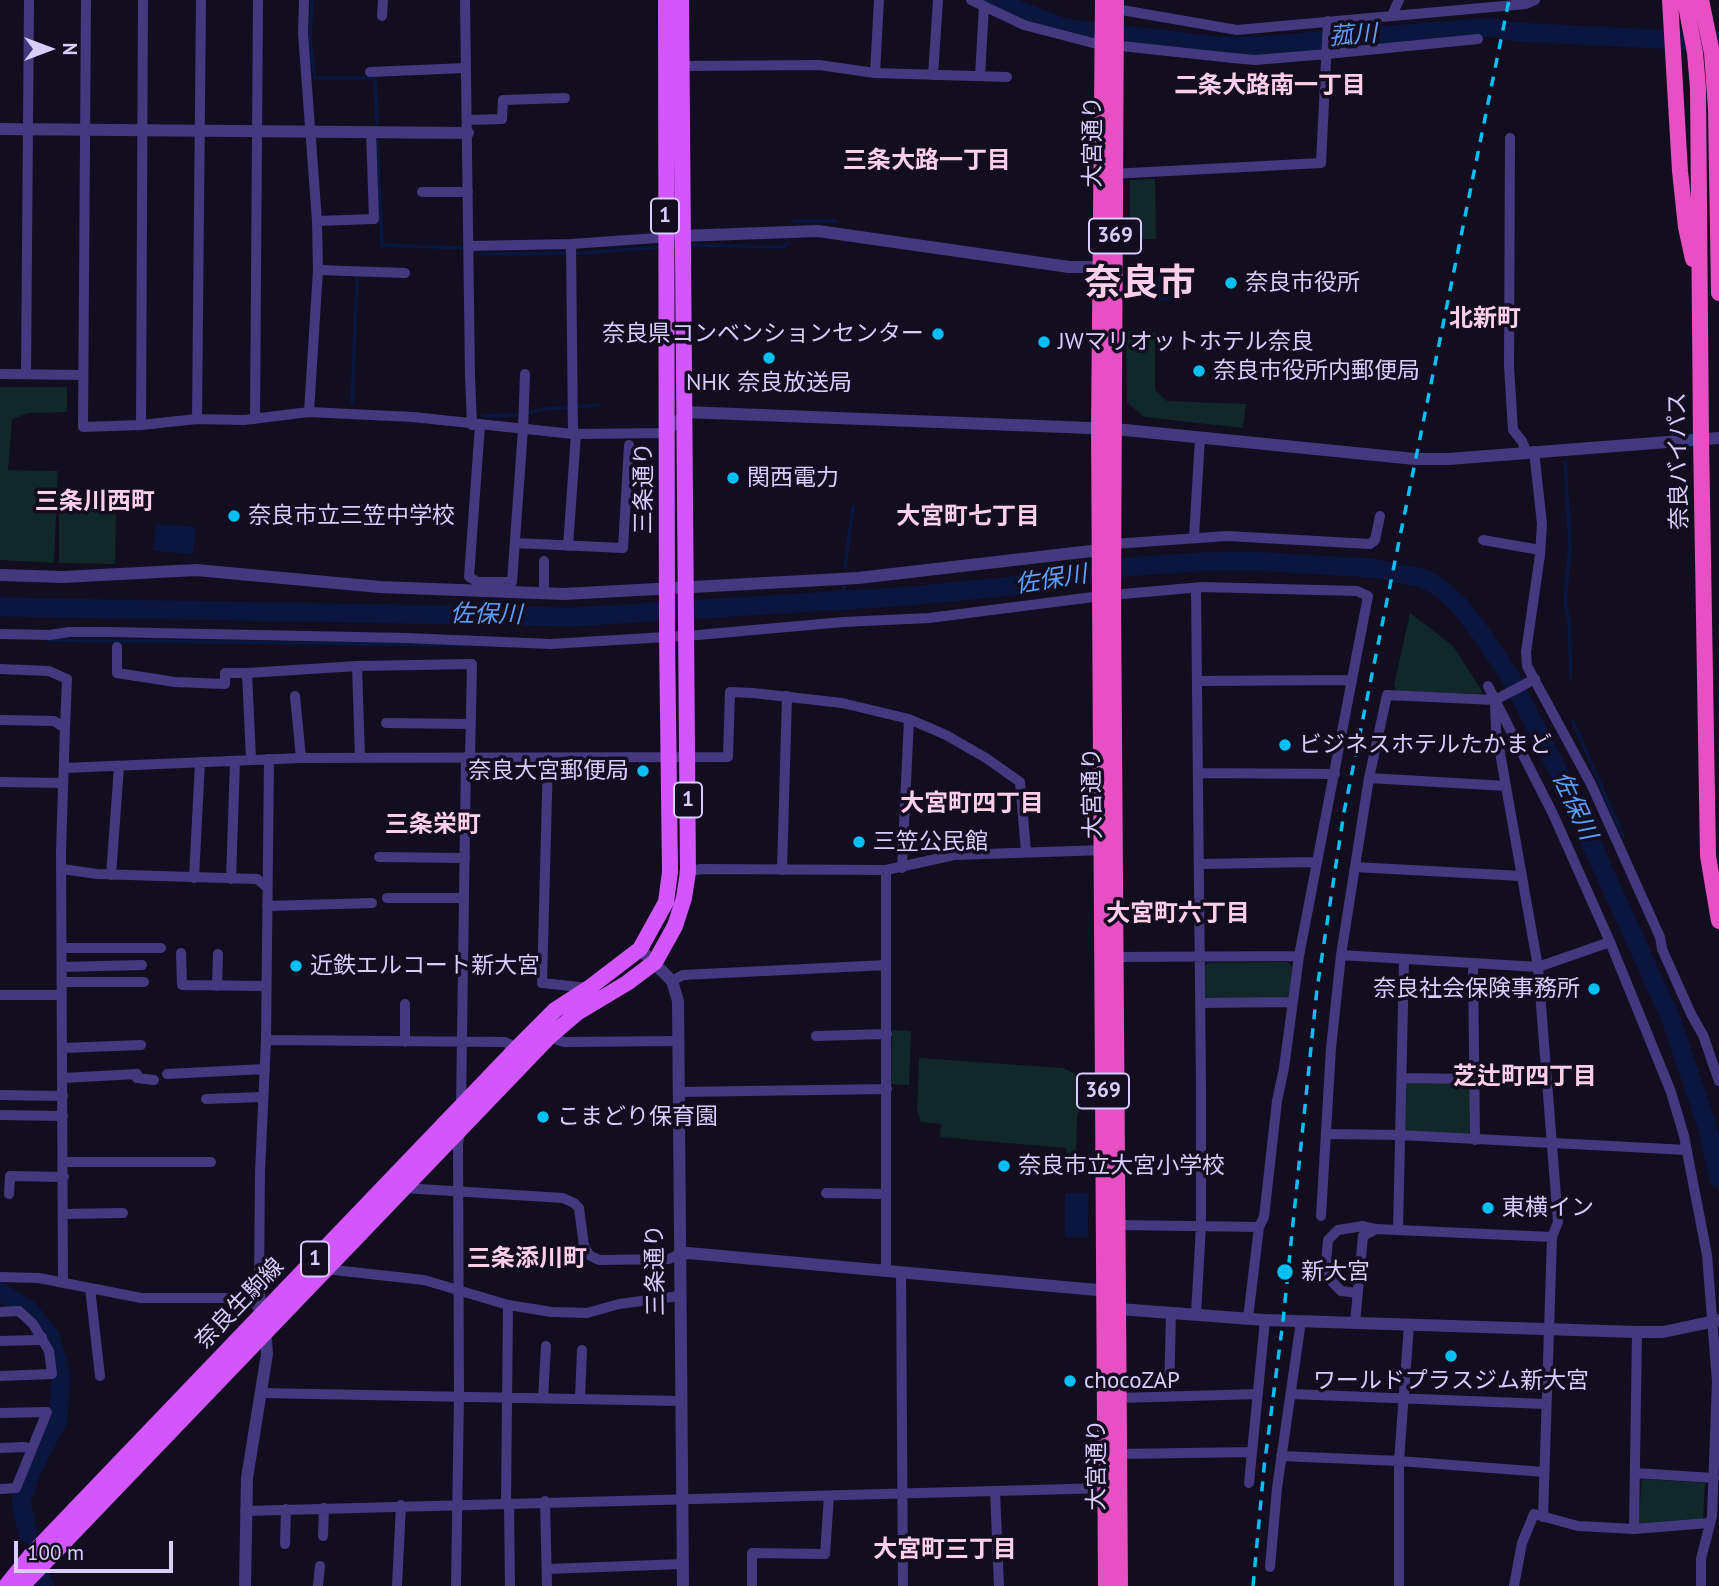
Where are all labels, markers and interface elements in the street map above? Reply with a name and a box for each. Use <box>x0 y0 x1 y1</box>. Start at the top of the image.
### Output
north arrow <box>14 14 84 84</box>
water label: 菰川 <box>1328 20 1378 52</box>
text: N <box>58 43 82 55</box>
district label: 二条大路南一丁目 <box>1174 72 1366 100</box>
street label: 大宮通り <box>1079 96 1107 188</box>
district label: 三条大路一丁目 <box>843 147 1011 175</box>
road number: 1 <box>651 198 679 234</box>
road number: 369 <box>1089 218 1141 254</box>
district label: 奈良市 <box>1085 262 1195 306</box>
place label: 奈良市役所 <box>1245 269 1360 297</box>
marker: 奈良市役所 <box>1223 275 1239 291</box>
district label: 北新町 <box>1449 305 1521 333</box>
place label: 奈良県コンベンションセンター <box>602 320 924 348</box>
marker: 奈良県コンベンションセンター <box>930 326 946 342</box>
place label: JWマリオットホテル奈良 <box>1058 328 1314 356</box>
marker: JWマリオットホテル奈良 <box>1036 334 1052 350</box>
marker: NHK 奈良放送局 <box>761 350 777 366</box>
place label: 奈良市役所内郵便局 <box>1213 357 1420 385</box>
marker: 奈良市役所内郵便局 <box>1191 363 1207 379</box>
place label: NHK 奈良放送局 <box>686 369 852 397</box>
street label: 奈良バイパス <box>1664 392 1694 530</box>
street label: 三条通り <box>630 442 658 534</box>
place label: 関西電力 <box>747 464 839 492</box>
marker: 関西電力 <box>725 470 741 486</box>
district label: 三条川西町 <box>35 488 155 516</box>
place label: 奈良市立三笠中学校 <box>248 502 455 530</box>
district label: 大宮町七丁目 <box>896 503 1040 531</box>
marker: 奈良市立三笠中学校 <box>226 508 242 524</box>
water label: 佐保川 <box>1013 560 1089 600</box>
water label: 佐保川 <box>450 600 522 630</box>
place label: ビジネスホテルたかまど <box>1299 731 1552 759</box>
marker: ビジネスホテルたかまど <box>1277 737 1293 753</box>
street label: 大宮通り <box>1078 747 1108 839</box>
place label: 奈良大宮郵便局 <box>468 757 629 785</box>
marker: 奈良大宮郵便局 <box>635 763 651 779</box>
water label: 佐保川 <box>1546 767 1602 845</box>
road number: 1 <box>674 782 702 818</box>
district label: 大宮町四丁目 <box>900 790 1044 818</box>
district label: 三条栄町 <box>385 811 481 839</box>
place label: 三笠公民館 <box>873 828 988 856</box>
marker: 三笠公民館 <box>851 834 867 850</box>
district label: 大宮町六丁目 <box>1106 900 1250 928</box>
place label: 近鉄エルコート新大宮 <box>310 952 540 980</box>
marker: 近鉄エルコート新大宮 <box>288 958 304 974</box>
place label: 奈良社会保険事務所 <box>1373 975 1580 1003</box>
marker: 奈良社会保険事務所 <box>1586 981 1602 997</box>
district label: 芝辻町四丁目 <box>1453 1063 1597 1091</box>
road number: 369 <box>1077 1074 1129 1108</box>
place label: こまどり保育園 <box>557 1103 718 1131</box>
marker: こまどり保育園 <box>535 1109 551 1125</box>
place label: 奈良市立大宮小学校 <box>1018 1152 1225 1180</box>
marker: 奈良市立大宮小学校 <box>996 1158 1012 1174</box>
place label: 東横イン <box>1502 1194 1594 1222</box>
marker: 東横イン <box>1480 1200 1496 1216</box>
street label: 三条通り <box>641 1224 671 1316</box>
road number: 1 <box>301 1242 329 1276</box>
district label: 三条添川町 <box>467 1245 587 1273</box>
street label: 奈良生駒線 <box>190 1253 290 1355</box>
place label: 新大宮 <box>1301 1258 1370 1286</box>
marker: 新大宮 <box>1275 1262 1295 1282</box>
marker: ワールドプラスジム新大宮 <box>1443 1348 1459 1364</box>
place label: chocoZAP <box>1084 1367 1180 1395</box>
place label: ワールドプラスジム新大宮 <box>1313 1367 1589 1395</box>
marker: chocoZAP <box>1062 1373 1078 1389</box>
street label: 大宮通り <box>1083 1419 1111 1511</box>
scale bar <box>18 1526 177 1570</box>
district label: 大宮町三丁目 <box>873 1536 1017 1564</box>
text: 100 m <box>27 1539 84 1566</box>

